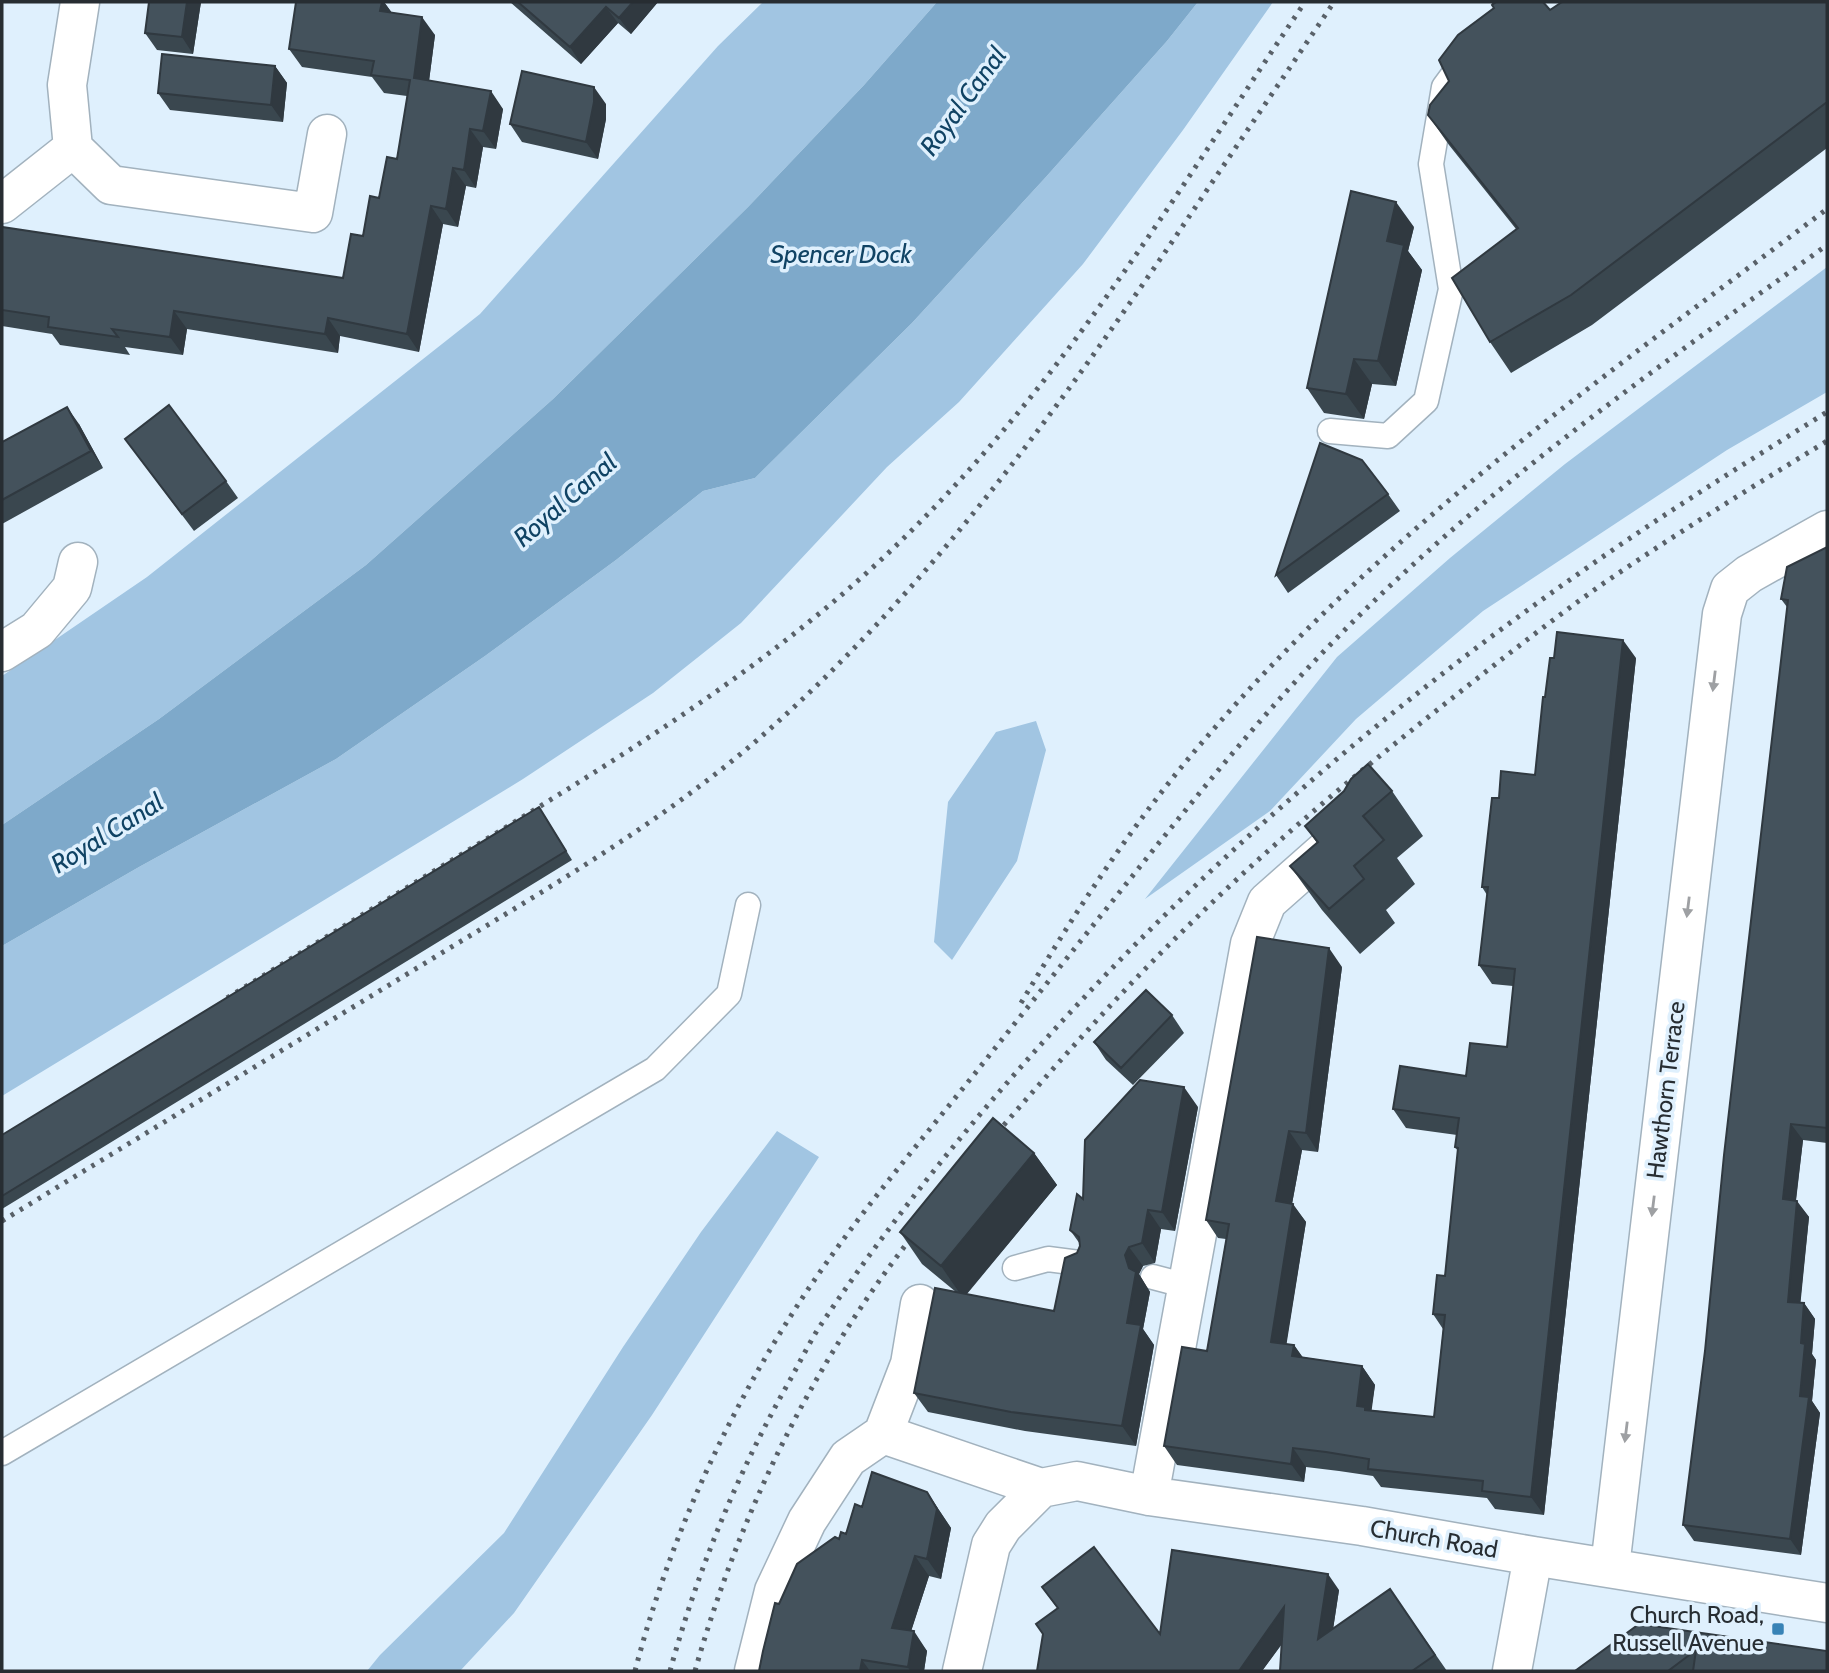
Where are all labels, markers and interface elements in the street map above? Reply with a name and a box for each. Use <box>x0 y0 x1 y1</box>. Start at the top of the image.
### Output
water label: Royal Canal <box>913 40 1013 162</box>
water label: Spencer Dock <box>770 238 913 270</box>
water label: Royal Canal <box>507 446 623 554</box>
one-way arrow <box>1709 671 1720 693</box>
water label: Royal Canal <box>45 786 169 880</box>
one-way arrow <box>1682 896 1693 918</box>
street label: Hawthorn Terrace <box>1640 999 1691 1180</box>
one-way arrow <box>1647 1195 1658 1217</box>
one-way arrow <box>1621 1421 1632 1443</box>
street label: Church Road <box>1368 1513 1500 1564</box>
place label: Church Road, Russell Avenue <box>1612 1600 1764 1657</box>
marker: Church Road, Russell Avenue <box>1770 1621 1786 1637</box>

